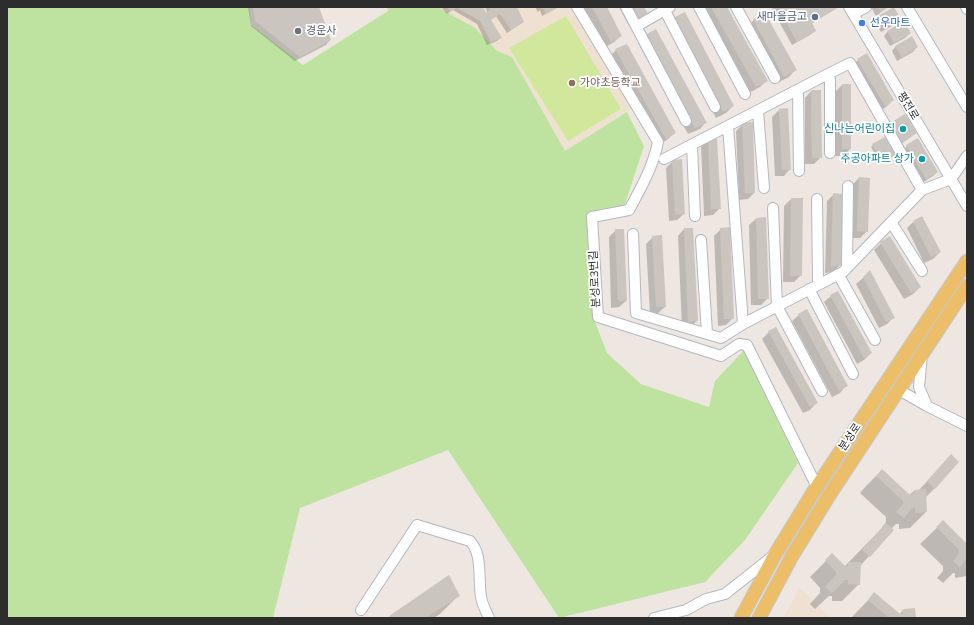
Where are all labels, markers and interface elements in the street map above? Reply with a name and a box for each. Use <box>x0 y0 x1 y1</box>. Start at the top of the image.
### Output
place label: 새마을금고 <box>756 10 807 24</box>
marker: 새마을금고 <box>810 12 820 22</box>
place label: 선우마트 <box>870 16 910 30</box>
marker: 선우마트 <box>857 18 867 28</box>
place label: 경운사 <box>306 24 336 38</box>
marker: 경운사 <box>293 26 303 36</box>
place label: 가야초등학교 <box>580 76 641 90</box>
marker: 가야초등학교 <box>567 78 577 88</box>
street label: 평전로 <box>895 90 921 122</box>
place label: 신나는어린이집 <box>824 122 895 136</box>
marker: 신나는어린이집 <box>898 124 908 134</box>
place label: 주공아파트 상가 <box>840 152 914 166</box>
marker: 주공아파트 상가 <box>917 154 927 164</box>
street label: 분성로3번길 <box>587 250 603 308</box>
street label: 분성로 <box>836 421 864 453</box>

